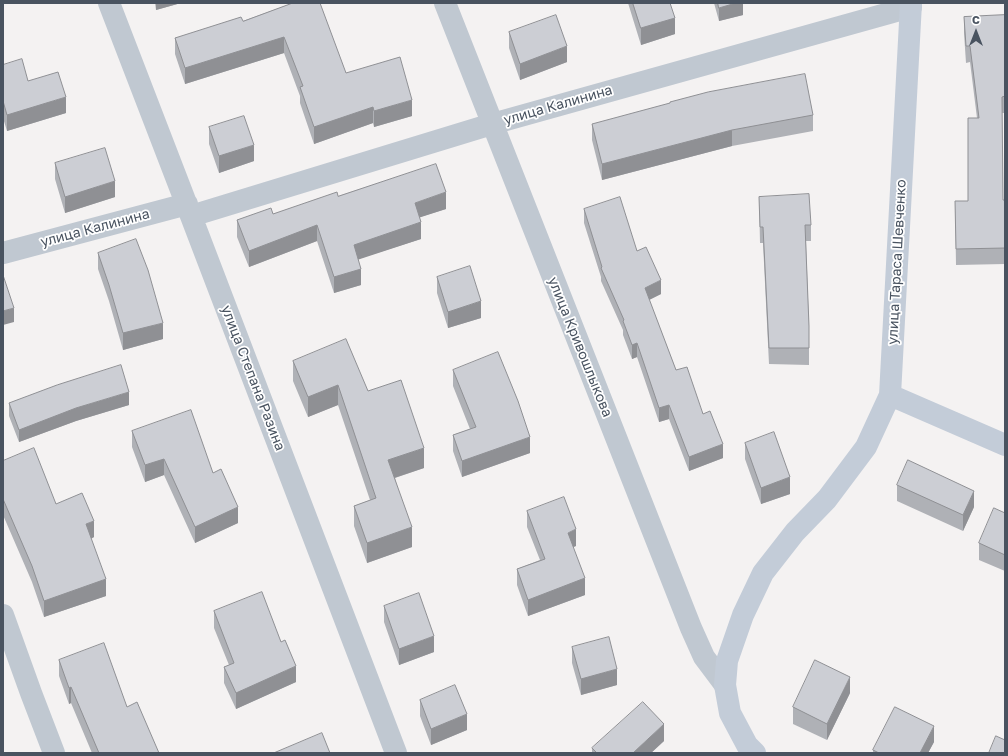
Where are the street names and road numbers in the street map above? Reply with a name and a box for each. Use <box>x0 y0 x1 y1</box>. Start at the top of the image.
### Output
street label: улица Калинина <box>502 81 614 129</box>
street label: улица Тараса Шевченко <box>884 179 910 345</box>
street label: улица Калинина <box>39 205 151 251</box>
street label: улица Кривошлыкова <box>544 275 616 419</box>
street label: улица Степана Разина <box>217 303 289 453</box>

